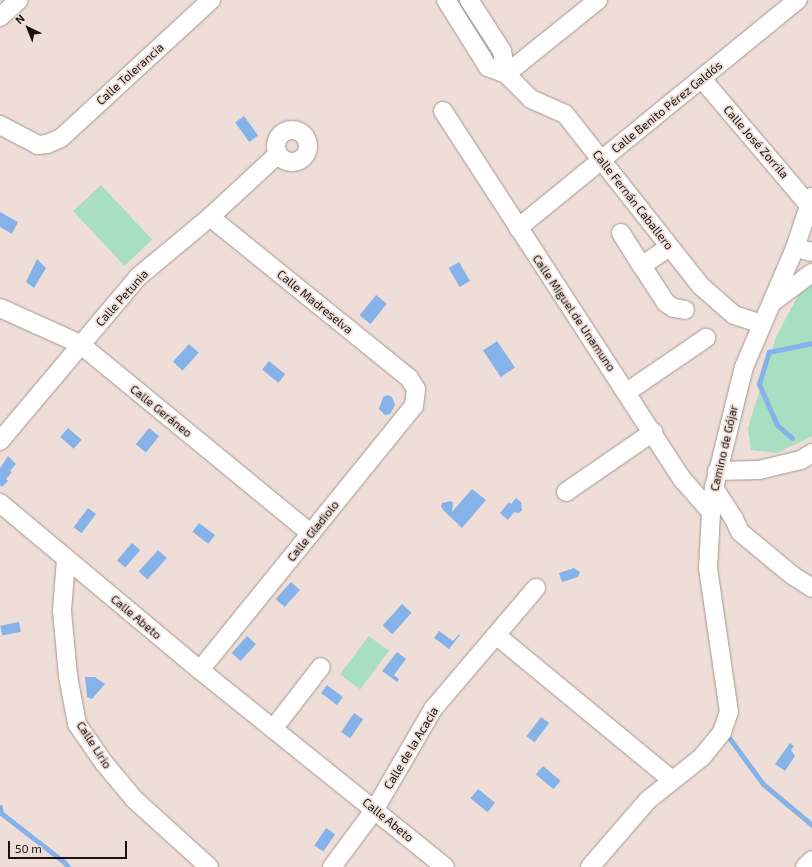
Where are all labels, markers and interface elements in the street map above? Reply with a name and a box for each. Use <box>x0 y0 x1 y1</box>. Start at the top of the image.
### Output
north arrow <box>8 8 48 48</box>
text: N <box>12 11 27 26</box>
street label: Calle Tolerancia <box>93 40 167 108</box>
street label: Calle Benito Pérez Galdós <box>609 58 725 156</box>
street label: Calle José Zorrila <box>720 103 792 181</box>
street label: Calle Fernán Caballero <box>590 147 676 253</box>
street label: Calle Miguel de Unamuno <box>529 252 619 374</box>
street label: Calle Petunia <box>93 267 151 329</box>
street label: Calle Madreselva <box>274 267 356 337</box>
street label: Calle Geráneo <box>127 382 195 440</box>
street label: Camino de Gójar <box>707 403 741 493</box>
street label: Calle Gladiolo <box>284 498 342 564</box>
street label: Calle Abeto <box>108 592 164 642</box>
street label: Calle de la Acacia <box>381 704 441 792</box>
street label: Calle Lirio <box>73 719 115 771</box>
street label: Calle Abeto <box>359 795 417 845</box>
scale bar <box>10 833 129 859</box>
text: 50 m <box>15 841 42 855</box>

